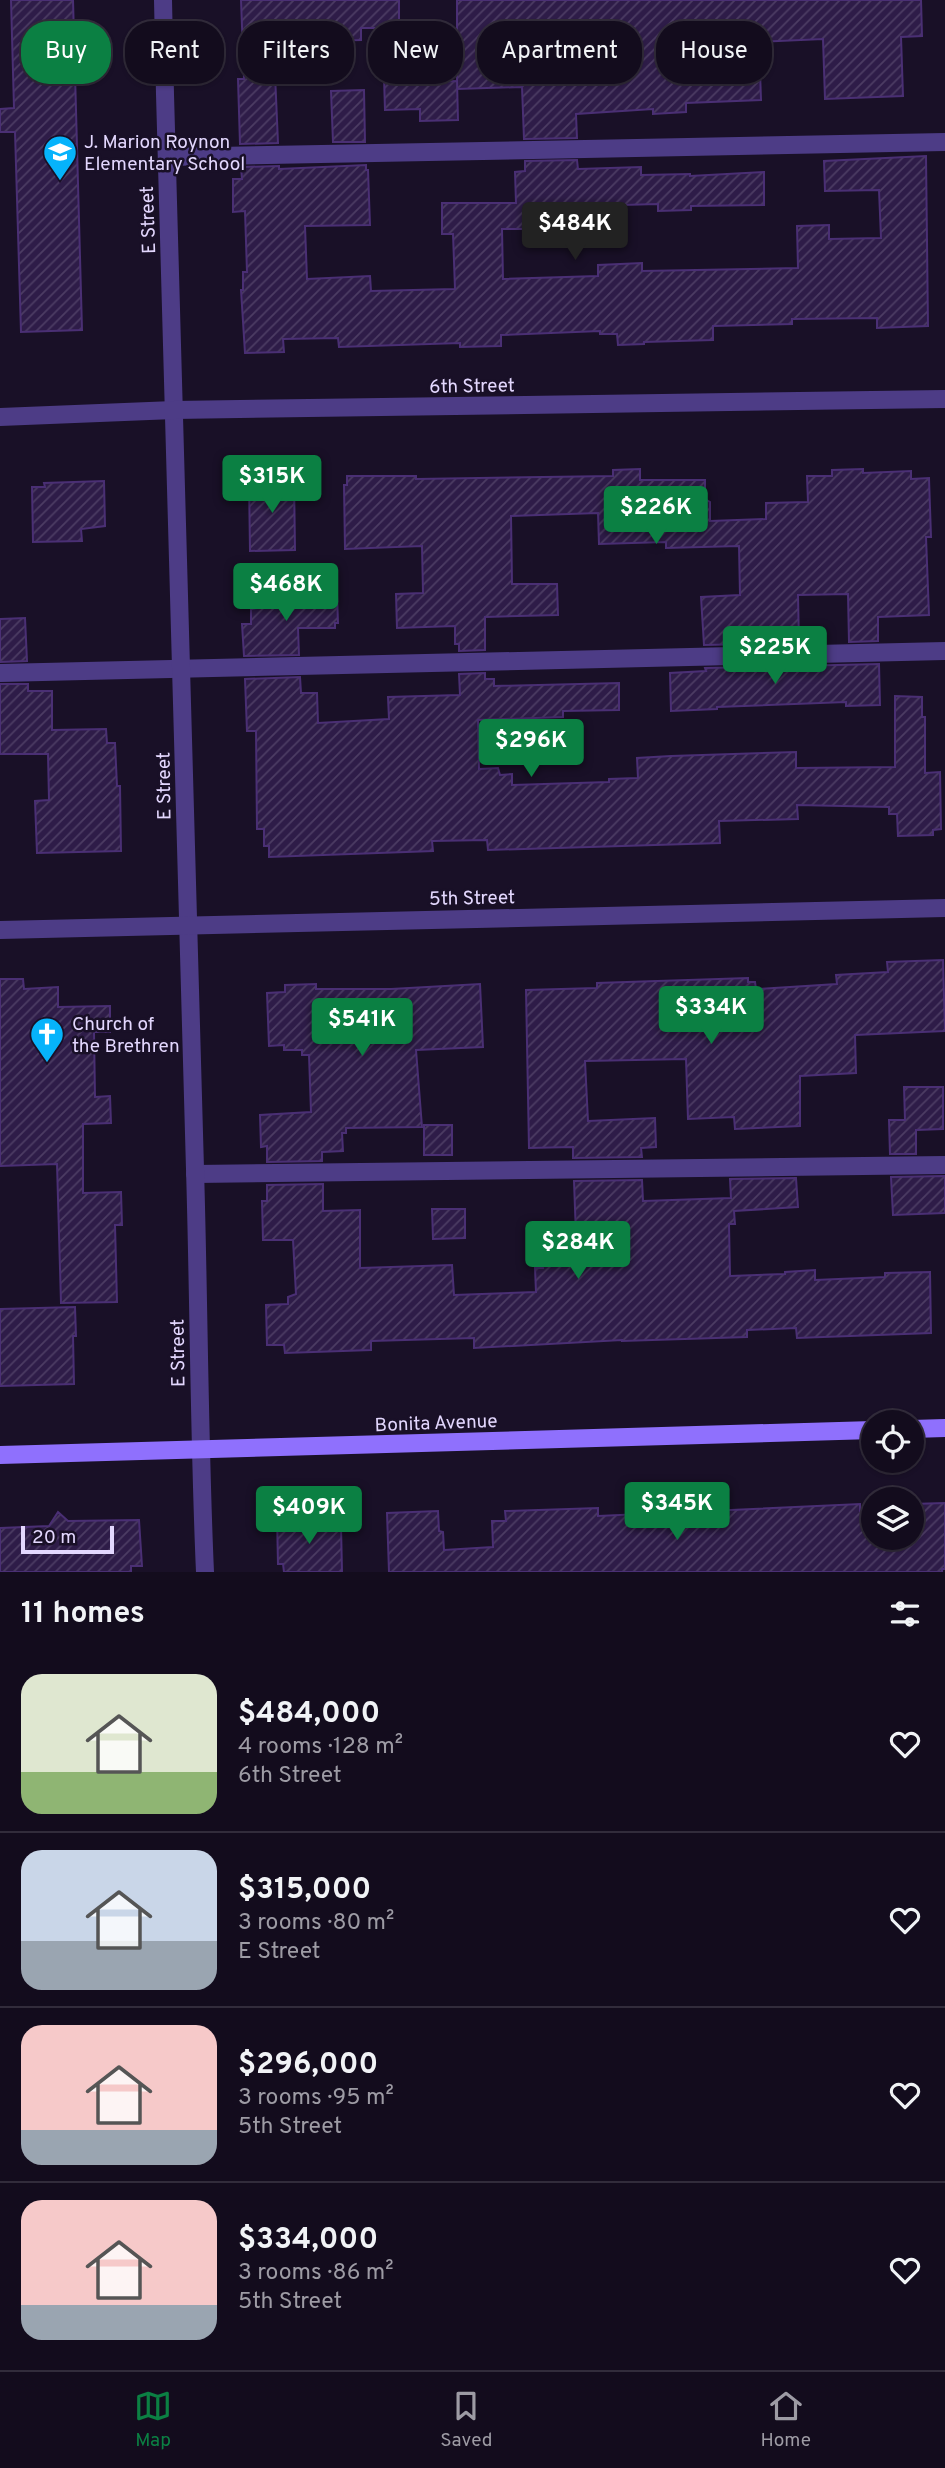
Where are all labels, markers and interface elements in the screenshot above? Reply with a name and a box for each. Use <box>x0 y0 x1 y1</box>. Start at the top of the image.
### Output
chip: Buy <box>21 21 111 84</box>
chip: Rent <box>125 21 224 84</box>
chip: Filters <box>238 21 354 84</box>
chip: New <box>368 21 463 84</box>
chip: Apartment <box>477 21 642 84</box>
chip: House <box>656 21 772 84</box>
place label: J. Marion Roynon Elementary School <box>84 131 245 177</box>
school or university icon: J. Marion Roynon Elementary School <box>41 133 79 182</box>
street label: E Street <box>136 185 162 254</box>
pin: $484K <box>526 202 624 262</box>
text: $484K <box>538 210 612 239</box>
street label: 6th Street <box>429 374 515 400</box>
pin: $315K <box>223 456 321 515</box>
text: $315K <box>238 463 306 492</box>
pin: $226K <box>607 486 705 546</box>
text: $226K <box>620 494 692 523</box>
pin: $468K <box>237 564 335 623</box>
text: $468K <box>249 571 323 600</box>
pin: $225K <box>726 626 824 686</box>
text: $225K <box>739 634 811 663</box>
pin: $296K <box>482 720 580 779</box>
text: $296K <box>495 727 567 756</box>
street label: E Street <box>152 752 178 820</box>
street label: 5th Street <box>429 886 515 912</box>
pin: $334K <box>662 986 760 1046</box>
text: $334K <box>675 994 747 1023</box>
pin: $541K <box>313 998 411 1058</box>
text: $541K <box>328 1006 396 1035</box>
place label: Church of the Brethren <box>72 1013 180 1059</box>
church icon: Church of the Brethren <box>28 1015 66 1064</box>
pin: $284K <box>529 1222 627 1281</box>
text: $284K <box>541 1229 615 1258</box>
street label: E Street <box>166 1319 192 1387</box>
street label: Bonita Avenue <box>374 1410 498 1438</box>
map controls <box>861 1410 924 1550</box>
button: locate <box>861 1410 924 1473</box>
pin: $345K <box>628 1482 726 1542</box>
pin: $409K <box>260 1486 358 1546</box>
button: layers <box>861 1487 924 1550</box>
text: $345K <box>641 1490 713 1519</box>
text: $409K <box>272 1494 346 1523</box>
scale bar <box>21 1523 114 1555</box>
text: 20 m <box>32 1526 76 1550</box>
icon: filters <box>886 1595 924 1633</box>
text: 11 homes <box>21 1596 145 1633</box>
text: $484,000 <box>238 1696 380 1733</box>
icon: home <box>77 1702 161 1786</box>
icon: heart <box>886 1725 924 1763</box>
text: 4 rooms · 128 m² <box>238 1733 403 1762</box>
text: 6th Street <box>238 1762 342 1791</box>
text: $315,000 <box>238 1872 371 1909</box>
icon: home <box>77 1878 161 1962</box>
icon: heart <box>886 1901 924 1939</box>
text: 3 rooms · 80 m² <box>238 1909 394 1938</box>
text: E Street <box>238 1938 321 1967</box>
text: $296,000 <box>238 2047 378 2084</box>
icon: home <box>77 2053 161 2137</box>
icon: heart <box>886 2076 924 2114</box>
text: 3 rooms · 95 m² <box>238 2084 394 2113</box>
text: 5th Street <box>238 2113 342 2142</box>
text: $334,000 <box>238 2222 378 2259</box>
icon: home <box>77 2228 161 2312</box>
icon: heart <box>886 2251 924 2289</box>
text: 3 rooms · 86 m² <box>238 2259 394 2288</box>
text: 5th Street <box>238 2288 342 2317</box>
tab: Map <box>134 2387 172 2453</box>
tab: Saved <box>440 2387 492 2453</box>
tab: Home <box>760 2387 811 2453</box>

